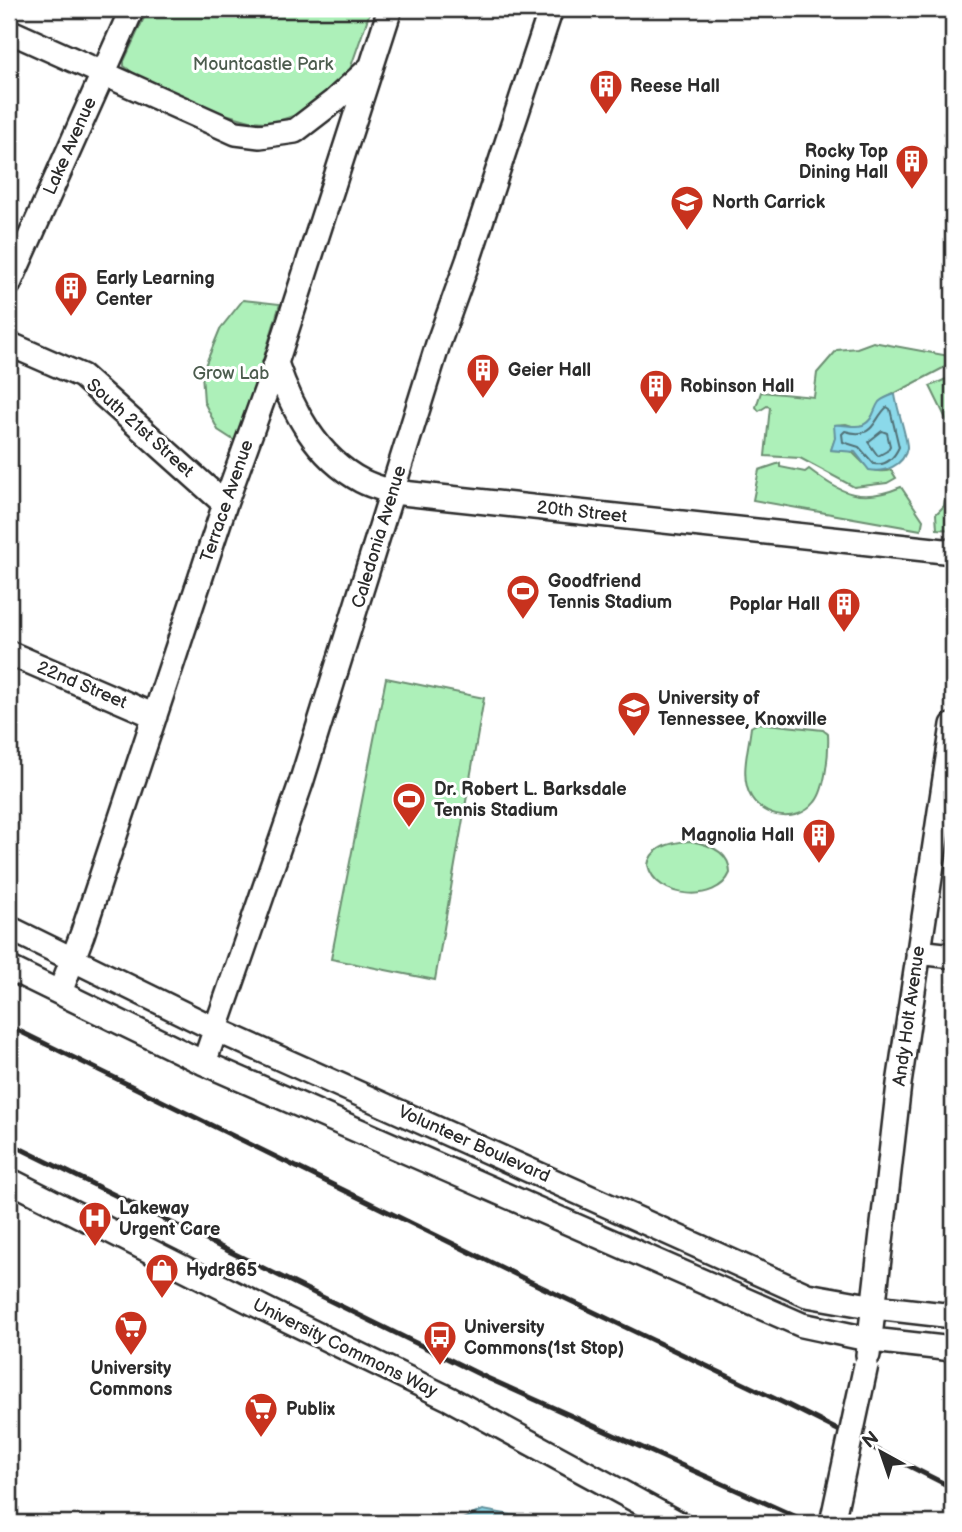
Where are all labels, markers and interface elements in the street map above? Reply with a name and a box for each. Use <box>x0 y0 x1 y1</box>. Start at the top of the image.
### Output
park label: Mountcastle Park <box>193 54 333 75</box>
building icon: Reese Hall <box>587 67 625 116</box>
place label: Reese Hall <box>630 76 720 97</box>
street label: Lake Avenue <box>39 94 101 198</box>
place label: Rocky Top Dining Hall <box>799 141 888 183</box>
building icon: Rocky Top Dining Hall <box>893 142 931 191</box>
school or university icon: North Carrick <box>668 183 706 232</box>
place label: North Carrick <box>712 192 826 213</box>
place label: Early Learning Center <box>96 268 215 310</box>
building icon: Early Learning Center <box>52 269 90 318</box>
building icon: Geier Hall <box>464 351 502 400</box>
place label: Geier Hall <box>508 360 591 381</box>
park label: Grow Lab <box>193 363 269 384</box>
building icon: Robinson Hall <box>637 367 675 416</box>
street label: South 21st Street <box>82 374 198 482</box>
place label: Robinson Hall <box>680 376 794 397</box>
street label: Terrace Avenue <box>196 437 258 565</box>
street label: Caledonia Avenue <box>347 463 411 611</box>
street label: 20th Street <box>536 497 629 527</box>
place label: Goodfriend Tennis Stadium <box>548 571 672 613</box>
sports icon: Goodfriend Tennis Stadium <box>504 572 542 621</box>
building icon: Poplar Hall <box>825 585 863 634</box>
place label: Poplar Hall <box>729 594 820 615</box>
street label: 22nd Street <box>34 657 131 714</box>
place label: University of Tennessee, Knoxville <box>658 688 827 730</box>
school or university icon: University of Tennessee, Knoxville <box>615 689 653 738</box>
place label: Dr. Robert L. Barksdale Tennis Stadium <box>434 779 627 821</box>
sports icon: Dr. Robert L. Barksdale Tennis Stadium <box>390 780 428 829</box>
building icon: Magnolia Hall <box>800 816 838 865</box>
place label: Magnolia Hall <box>681 825 794 846</box>
street label: Andy Holt Avenue <box>889 944 929 1088</box>
street label: Volunteer Boulevard <box>395 1101 553 1187</box>
place label: Lakeway Urgent Care <box>119 1198 220 1240</box>
hospital icon: Lakeway Urgent Care <box>76 1199 114 1248</box>
shop icon: Hydr865 <box>143 1251 181 1300</box>
place label: Hydr865 <box>186 1260 257 1281</box>
street label: University Commons Way <box>249 1294 442 1402</box>
supermarket icon: University Commons <box>112 1308 150 1357</box>
place label: University Commons(1st Stop) <box>464 1317 624 1359</box>
bus stop icon: University Commons(1st Stop) <box>421 1318 459 1367</box>
place label: University Commons <box>90 1358 173 1400</box>
supermarket icon: Publix <box>242 1390 280 1439</box>
place label: Publix <box>286 1399 335 1420</box>
north arrow <box>846 1416 916 1486</box>
text: N <box>858 1427 884 1454</box>

